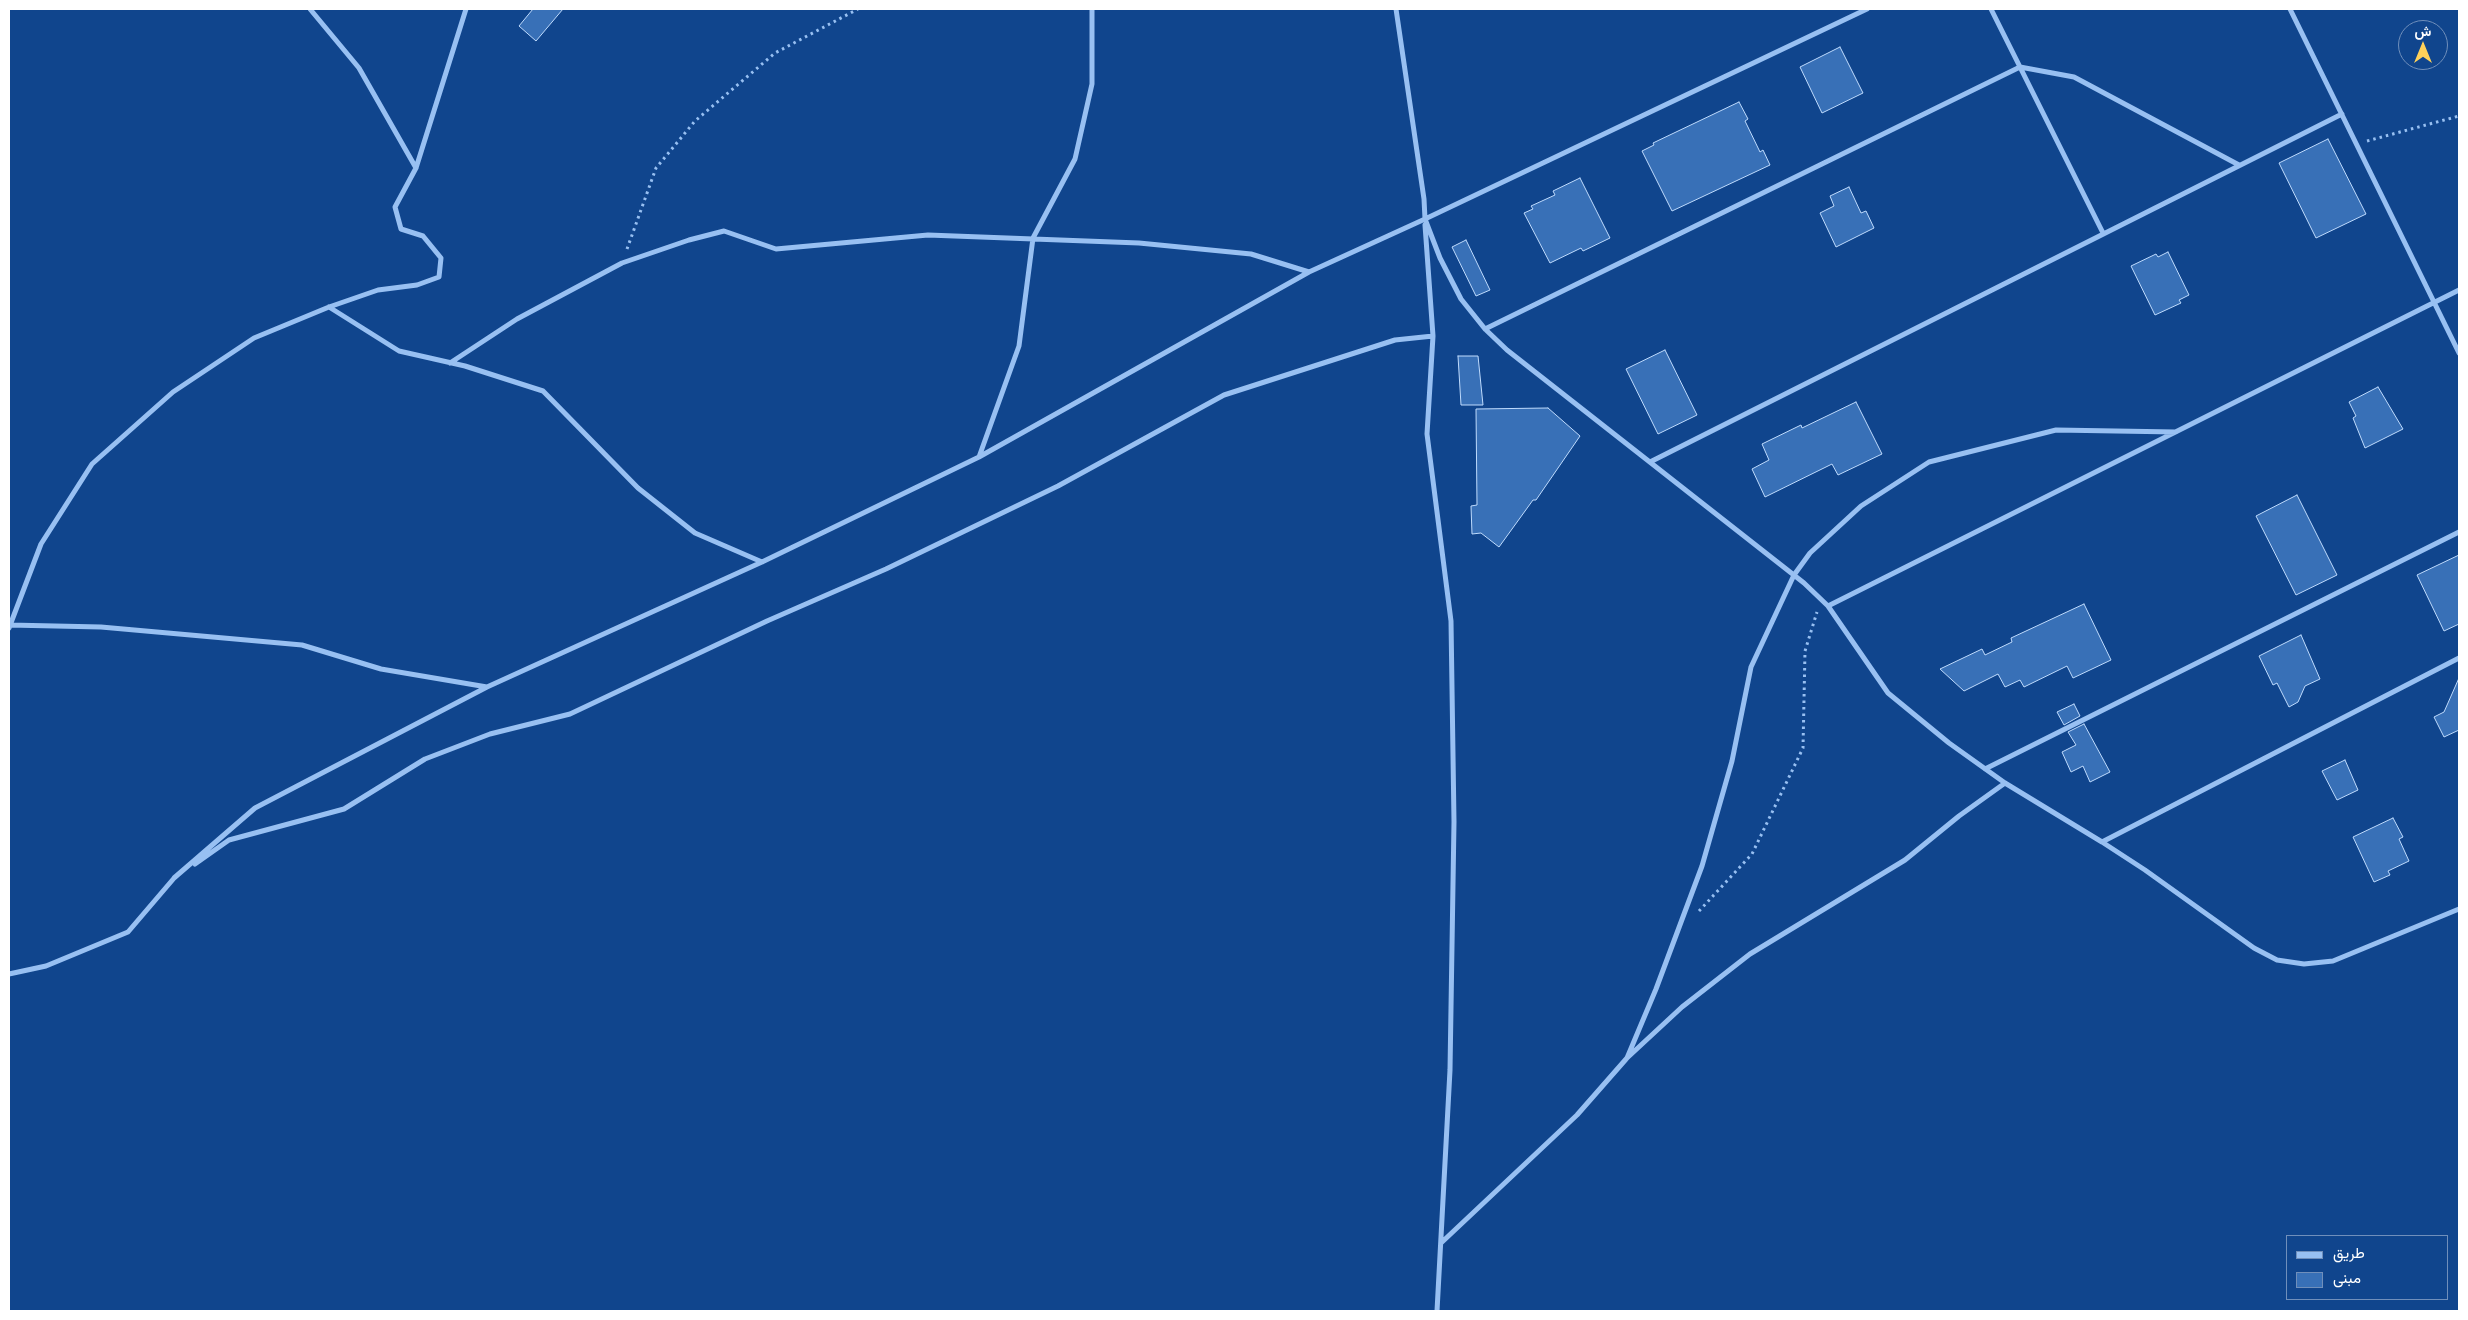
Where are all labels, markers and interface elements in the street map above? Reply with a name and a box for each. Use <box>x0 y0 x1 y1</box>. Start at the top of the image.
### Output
north arrow <box>2398 20 2448 70</box>
text: ش <box>2415 23 2431 39</box>
legend <box>2286 1235 2448 1300</box>
text: طريق <box>2333 1244 2365 1261</box>
text: مبنى <box>2333 1269 2361 1286</box>

